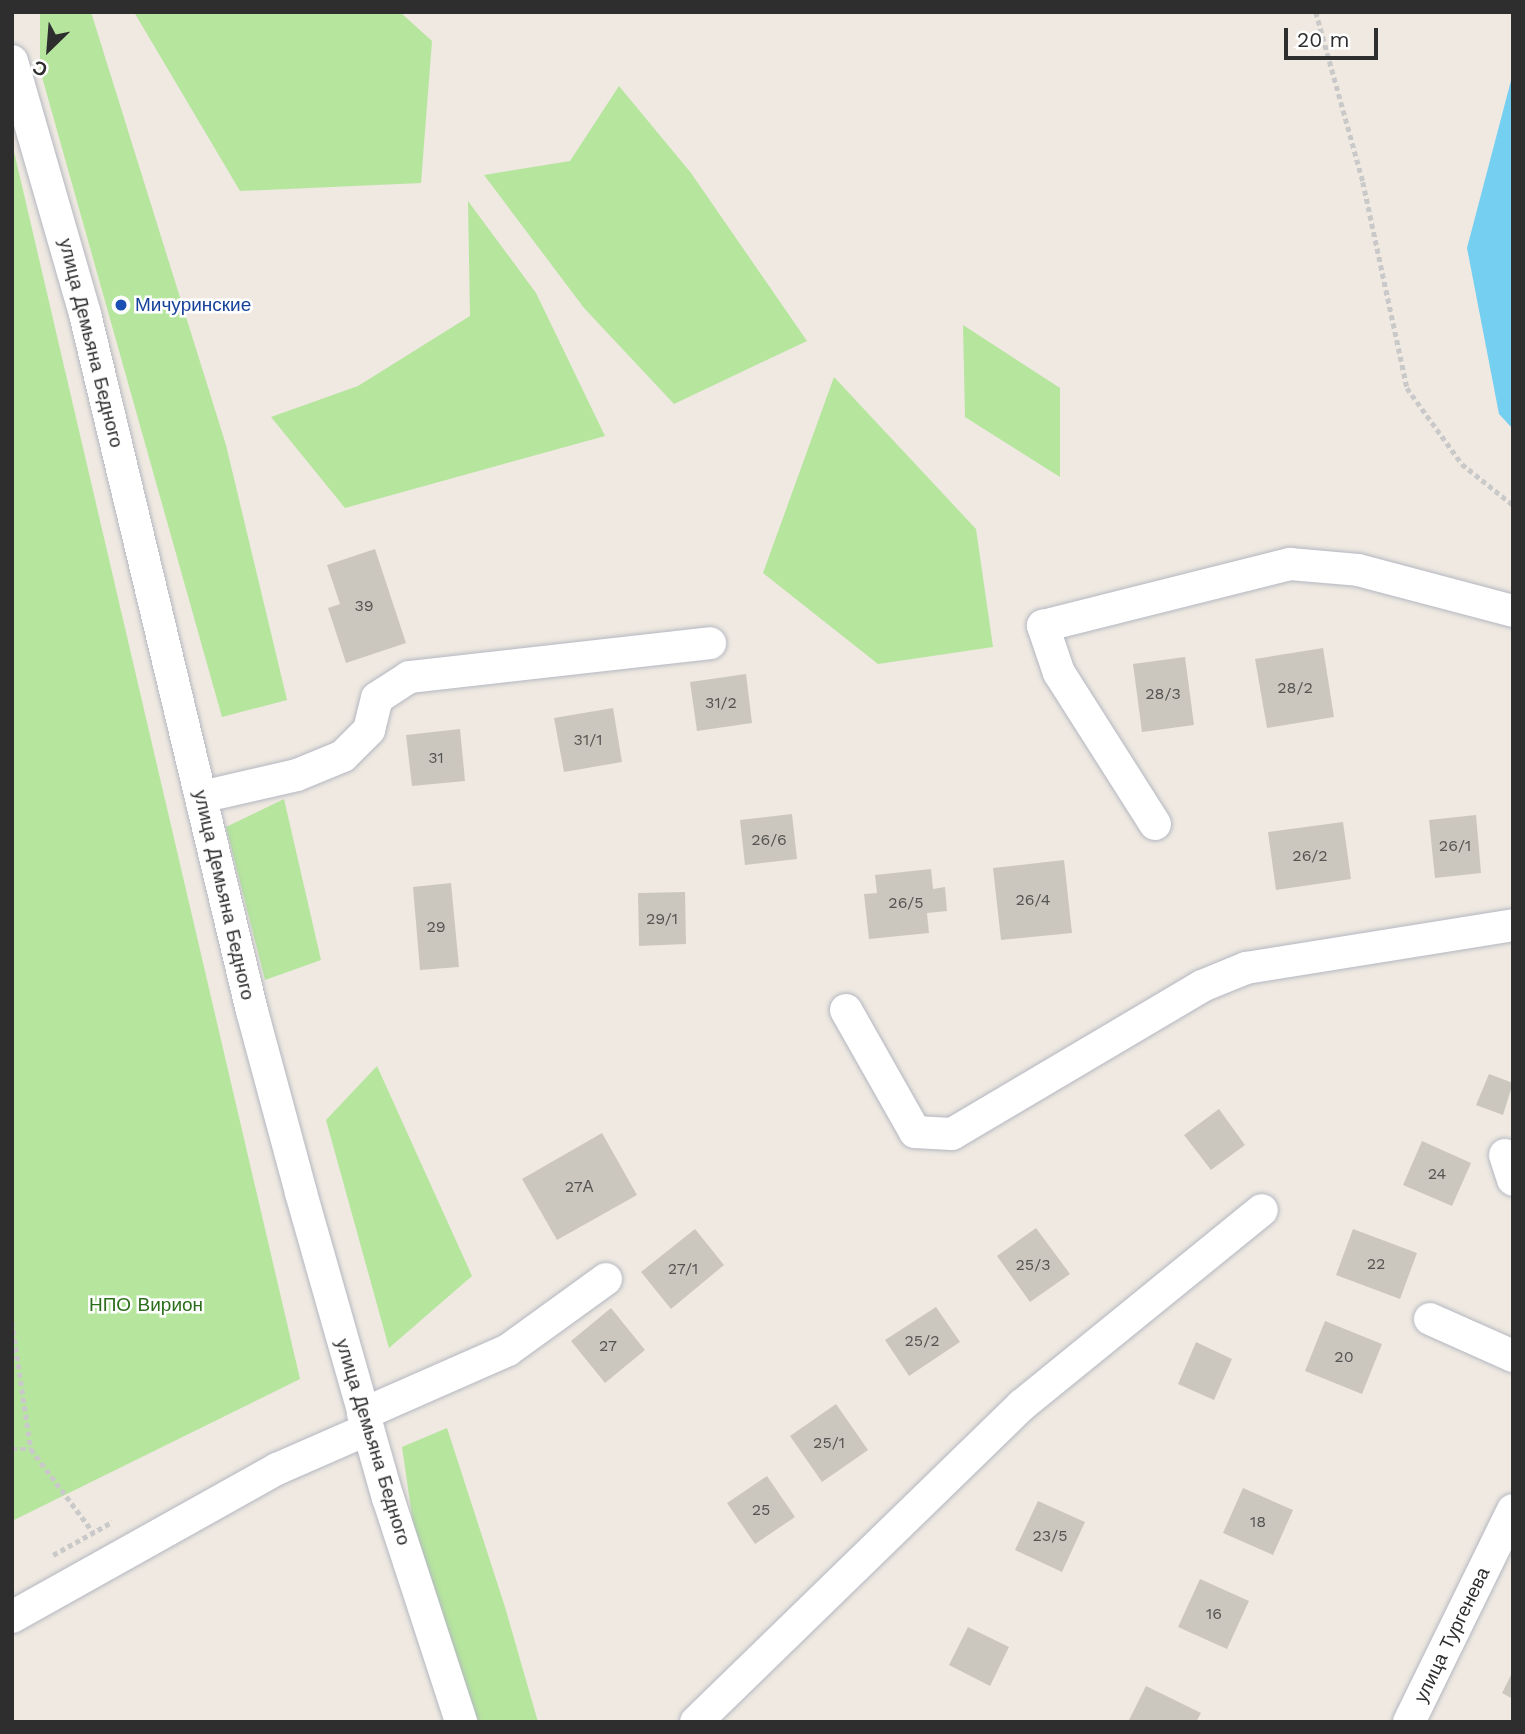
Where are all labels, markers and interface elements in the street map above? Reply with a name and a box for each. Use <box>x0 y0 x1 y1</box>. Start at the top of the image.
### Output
north arrow <box>14 14 84 84</box>
scale bar <box>1287 14 1382 58</box>
text: 20 m <box>1297 27 1349 52</box>
text: С <box>29 55 51 82</box>
street label: улица Демьяна Бедного <box>54 236 128 450</box>
place label: Мичуринские <box>135 294 251 316</box>
marker: Мичуринские <box>113 297 129 313</box>
house number: 39 <box>354 596 374 616</box>
house number: 28/2 <box>1277 678 1313 698</box>
house number: 28/3 <box>1145 684 1181 704</box>
house number: 31/2 <box>705 693 737 713</box>
house number: 31/1 <box>574 730 602 750</box>
house number: 31 <box>428 748 444 768</box>
street label: улица Демьяна Бедного <box>189 788 259 1002</box>
house number: 26/6 <box>751 830 787 850</box>
house number: 26/1 <box>1439 836 1471 856</box>
house number: 26/2 <box>1292 846 1328 866</box>
house number: 26/4 <box>1015 890 1051 910</box>
house number: 26/5 <box>888 893 924 913</box>
house number: 29/1 <box>646 909 678 929</box>
house number: 29 <box>426 917 446 937</box>
house number: 24 <box>1428 1164 1446 1184</box>
house number: 27А <box>565 1177 593 1197</box>
house number: 22 <box>1367 1254 1385 1274</box>
house number: 25/3 <box>1016 1255 1050 1275</box>
house number: 27/1 <box>668 1259 698 1279</box>
park label: НПО Вирион <box>89 1294 203 1316</box>
house number: 25/2 <box>905 1331 939 1351</box>
street label: улица Демьяна Бедного <box>331 1336 415 1548</box>
house number: 27 <box>599 1336 617 1356</box>
house number: 20 <box>1334 1347 1354 1367</box>
house number: 25/1 <box>813 1433 845 1453</box>
house number: 25 <box>752 1500 770 1520</box>
house number: 18 <box>1250 1512 1266 1532</box>
house number: 23/5 <box>1033 1526 1067 1546</box>
street label: улица Тургенева <box>1409 1564 1495 1706</box>
house number: 16 <box>1206 1604 1222 1624</box>

